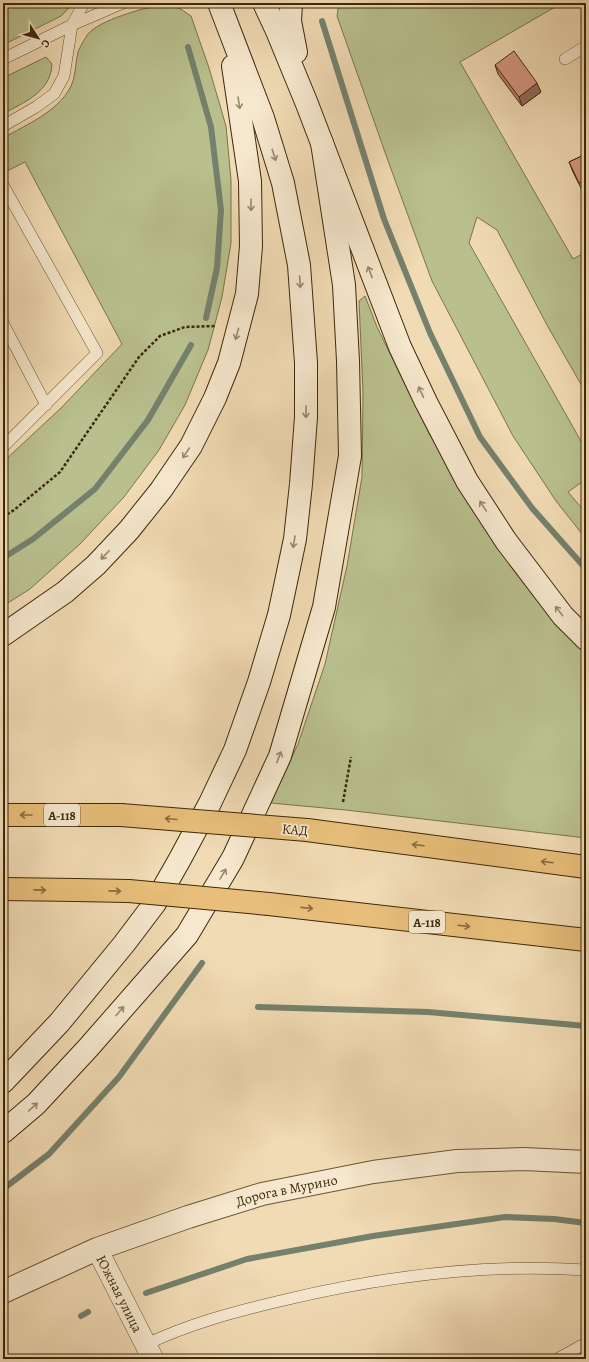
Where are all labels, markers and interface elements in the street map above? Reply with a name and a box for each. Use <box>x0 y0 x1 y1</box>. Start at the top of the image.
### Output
north arrow <box>18 18 58 58</box>
text: С <box>37 36 54 51</box>
one-way arrow <box>235 96 243 109</box>
one-way arrow <box>271 149 278 162</box>
one-way arrow <box>247 198 255 211</box>
one-way arrow <box>366 266 374 278</box>
one-way arrow <box>297 275 304 288</box>
one-way arrow <box>233 327 240 340</box>
one-way arrow <box>417 386 424 398</box>
one-way arrow <box>302 405 310 418</box>
one-way arrow <box>182 447 190 458</box>
one-way arrow <box>479 501 487 512</box>
one-way arrow <box>290 535 298 548</box>
one-way arrow <box>101 549 110 560</box>
one-way arrow <box>555 606 563 617</box>
one-way arrow <box>276 751 284 763</box>
road number: А-118 <box>44 804 80 826</box>
one-way arrow <box>20 811 33 819</box>
one-way arrow <box>165 816 178 823</box>
street label: КАД <box>281 819 309 841</box>
one-way arrow <box>412 841 425 849</box>
one-way arrow <box>541 858 554 866</box>
one-way arrow <box>220 868 228 880</box>
one-way arrow <box>33 886 46 894</box>
one-way arrow <box>108 887 121 895</box>
one-way arrow <box>300 904 313 912</box>
road number: А-118 <box>409 911 445 933</box>
one-way arrow <box>457 922 470 930</box>
one-way arrow <box>116 1006 125 1016</box>
one-way arrow <box>27 1102 38 1111</box>
street label: Дорога в Мурино <box>233 1170 339 1211</box>
street label: Южная улица <box>92 1252 148 1336</box>

